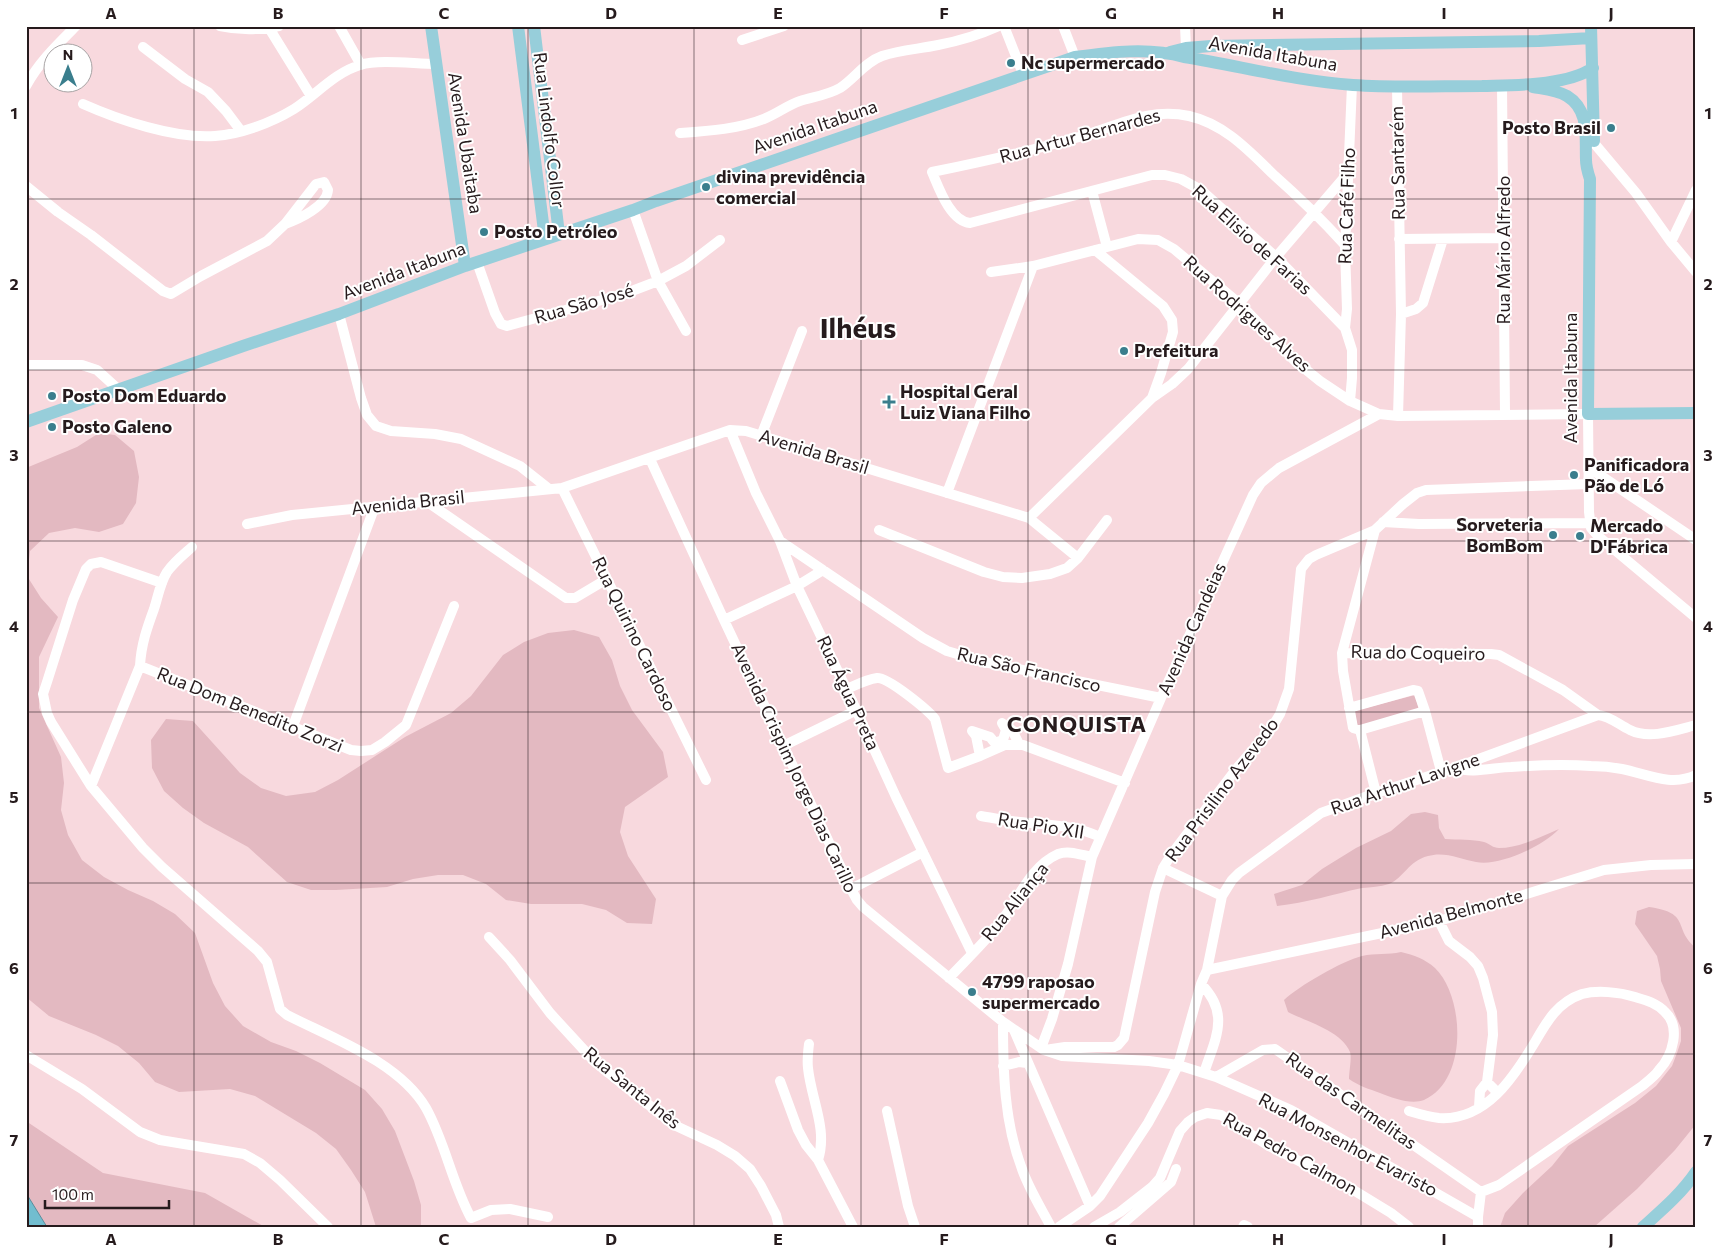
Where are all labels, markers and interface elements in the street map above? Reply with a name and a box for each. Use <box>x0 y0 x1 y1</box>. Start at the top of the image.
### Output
text: A <box>105 3 117 22</box>
text: B <box>273 3 284 22</box>
text: C <box>439 3 450 22</box>
text: D <box>605 3 617 22</box>
text: E <box>773 3 783 22</box>
text: F <box>939 3 949 22</box>
text: G <box>1105 3 1117 22</box>
text: H <box>1272 3 1284 22</box>
text: I <box>1441 3 1447 22</box>
text: J <box>1608 3 1614 22</box>
street label: Avenida Itabuna <box>1207 31 1339 75</box>
north arrow <box>42 42 92 92</box>
text: N <box>63 46 73 63</box>
street label: Rua Lindolfo Collor <box>530 51 570 209</box>
place label: Nc supermercado <box>1021 51 1165 73</box>
marker: Nc supermercado <box>1005 57 1017 69</box>
street label: Avenida Ubaitaba <box>444 70 488 215</box>
street label: Avenida Itabuna <box>749 94 880 158</box>
text: 1 <box>10 103 18 122</box>
street label: Rua Artur Bernardes <box>997 103 1163 167</box>
text: 1 <box>1704 103 1712 122</box>
street label: Rua Santarém <box>1385 106 1409 220</box>
place label: Posto Brasil <box>1502 116 1601 138</box>
marker: Posto Brasil <box>1605 122 1617 134</box>
street label: Rua Café Filho <box>1333 147 1359 265</box>
place label: divina previdência comercial <box>716 165 865 208</box>
street label: Rua Mário Alfredo <box>1492 176 1514 324</box>
street label: Rua Elisio de Farias <box>1188 180 1317 299</box>
marker: divina previdência comercial <box>700 181 712 193</box>
place label: Posto Petróleo <box>494 220 618 242</box>
marker: Posto Petróleo <box>478 226 490 238</box>
street label: Avenida Itabuna <box>339 236 469 304</box>
street label: Rua Rodrigues Alves <box>1179 250 1316 376</box>
text: 2 <box>9 274 19 293</box>
text: 2 <box>1703 274 1713 293</box>
street label: Rua São José <box>531 278 636 328</box>
district label: Ilhéus <box>820 310 896 344</box>
street label: Avenida Itabuna <box>1559 313 1581 443</box>
place label: Prefeitura <box>1134 339 1218 361</box>
marker: Prefeitura <box>1118 345 1130 357</box>
place label: Hospital Geral Luiz Viana Filho <box>900 380 1031 423</box>
place label: Posto Dom Eduardo <box>62 384 227 406</box>
marker: Posto Dom Eduardo <box>46 390 58 402</box>
marker: Hospital Geral Luiz Viana Filho <box>882 395 896 409</box>
place label: Posto Galeno <box>62 415 172 437</box>
marker: Posto Galeno <box>46 421 58 433</box>
street label: Avenida Brasil <box>757 424 872 478</box>
text: 3 <box>9 445 19 464</box>
text: 3 <box>1703 445 1713 464</box>
place label: Panificadora Pão de Ló <box>1584 453 1689 496</box>
marker: Panificadora Pão de Ló <box>1568 469 1580 481</box>
street label: Avenida Brasil <box>350 485 466 519</box>
place label: Sorveteria BomBom <box>1456 513 1543 556</box>
place label: Mercado D'Fábrica <box>1590 514 1668 557</box>
marker: Sorveteria BomBom <box>1547 529 1559 541</box>
marker: Mercado D'Fábrica <box>1574 530 1586 542</box>
street label: Rua Quirino Cardoso <box>588 553 682 714</box>
street label: Avenida Candeias <box>1152 559 1230 698</box>
text: 4 <box>9 616 19 635</box>
text: 4 <box>1703 616 1713 635</box>
street label: Rua Água Preta <box>813 632 885 753</box>
street label: Avenida Crispim Jorge Dias Carillo <box>727 639 863 896</box>
street label: Rua do Coqueiro <box>1350 640 1486 664</box>
street label: Rua São Francisco <box>955 642 1103 696</box>
street label: Rua Dom Benedito Zorzi <box>154 662 347 757</box>
district label: CONQUISTA <box>1007 710 1147 737</box>
street label: Rua Prisilino Azevedo <box>1160 713 1283 866</box>
street label: Rua Arthur Lavigne <box>1327 747 1482 819</box>
text: 5 <box>9 787 19 806</box>
text: 5 <box>1703 787 1713 806</box>
street label: Rua Pio XII <box>996 807 1086 843</box>
street label: Rua Aliança <box>976 858 1053 945</box>
street label: Avenida Belmonte <box>1377 883 1525 943</box>
text: 6 <box>9 958 19 977</box>
text: 6 <box>1703 958 1713 977</box>
place label: 4799 raposao supermercado <box>982 970 1100 1013</box>
marker: 4799 raposao supermercado <box>966 986 978 998</box>
street label: Rua Santa Inês <box>580 1041 686 1133</box>
street label: Rua das Carmelitas <box>1282 1047 1421 1154</box>
street label: Rua Monsenhor Evaristo <box>1255 1088 1442 1201</box>
street label: Rua Pedro Calmon <box>1220 1107 1361 1199</box>
text: 7 <box>10 1130 19 1149</box>
text: 7 <box>1704 1130 1713 1149</box>
scale bar <box>45 1178 169 1210</box>
text: 100 m <box>52 1185 94 1203</box>
text: A <box>105 1229 117 1248</box>
text: B <box>273 1229 284 1248</box>
text: C <box>439 1229 450 1248</box>
text: D <box>605 1229 617 1248</box>
text: E <box>773 1229 783 1248</box>
text: F <box>939 1229 949 1248</box>
text: G <box>1105 1229 1117 1248</box>
text: H <box>1272 1229 1284 1248</box>
text: I <box>1441 1229 1447 1248</box>
text: J <box>1608 1229 1614 1248</box>

